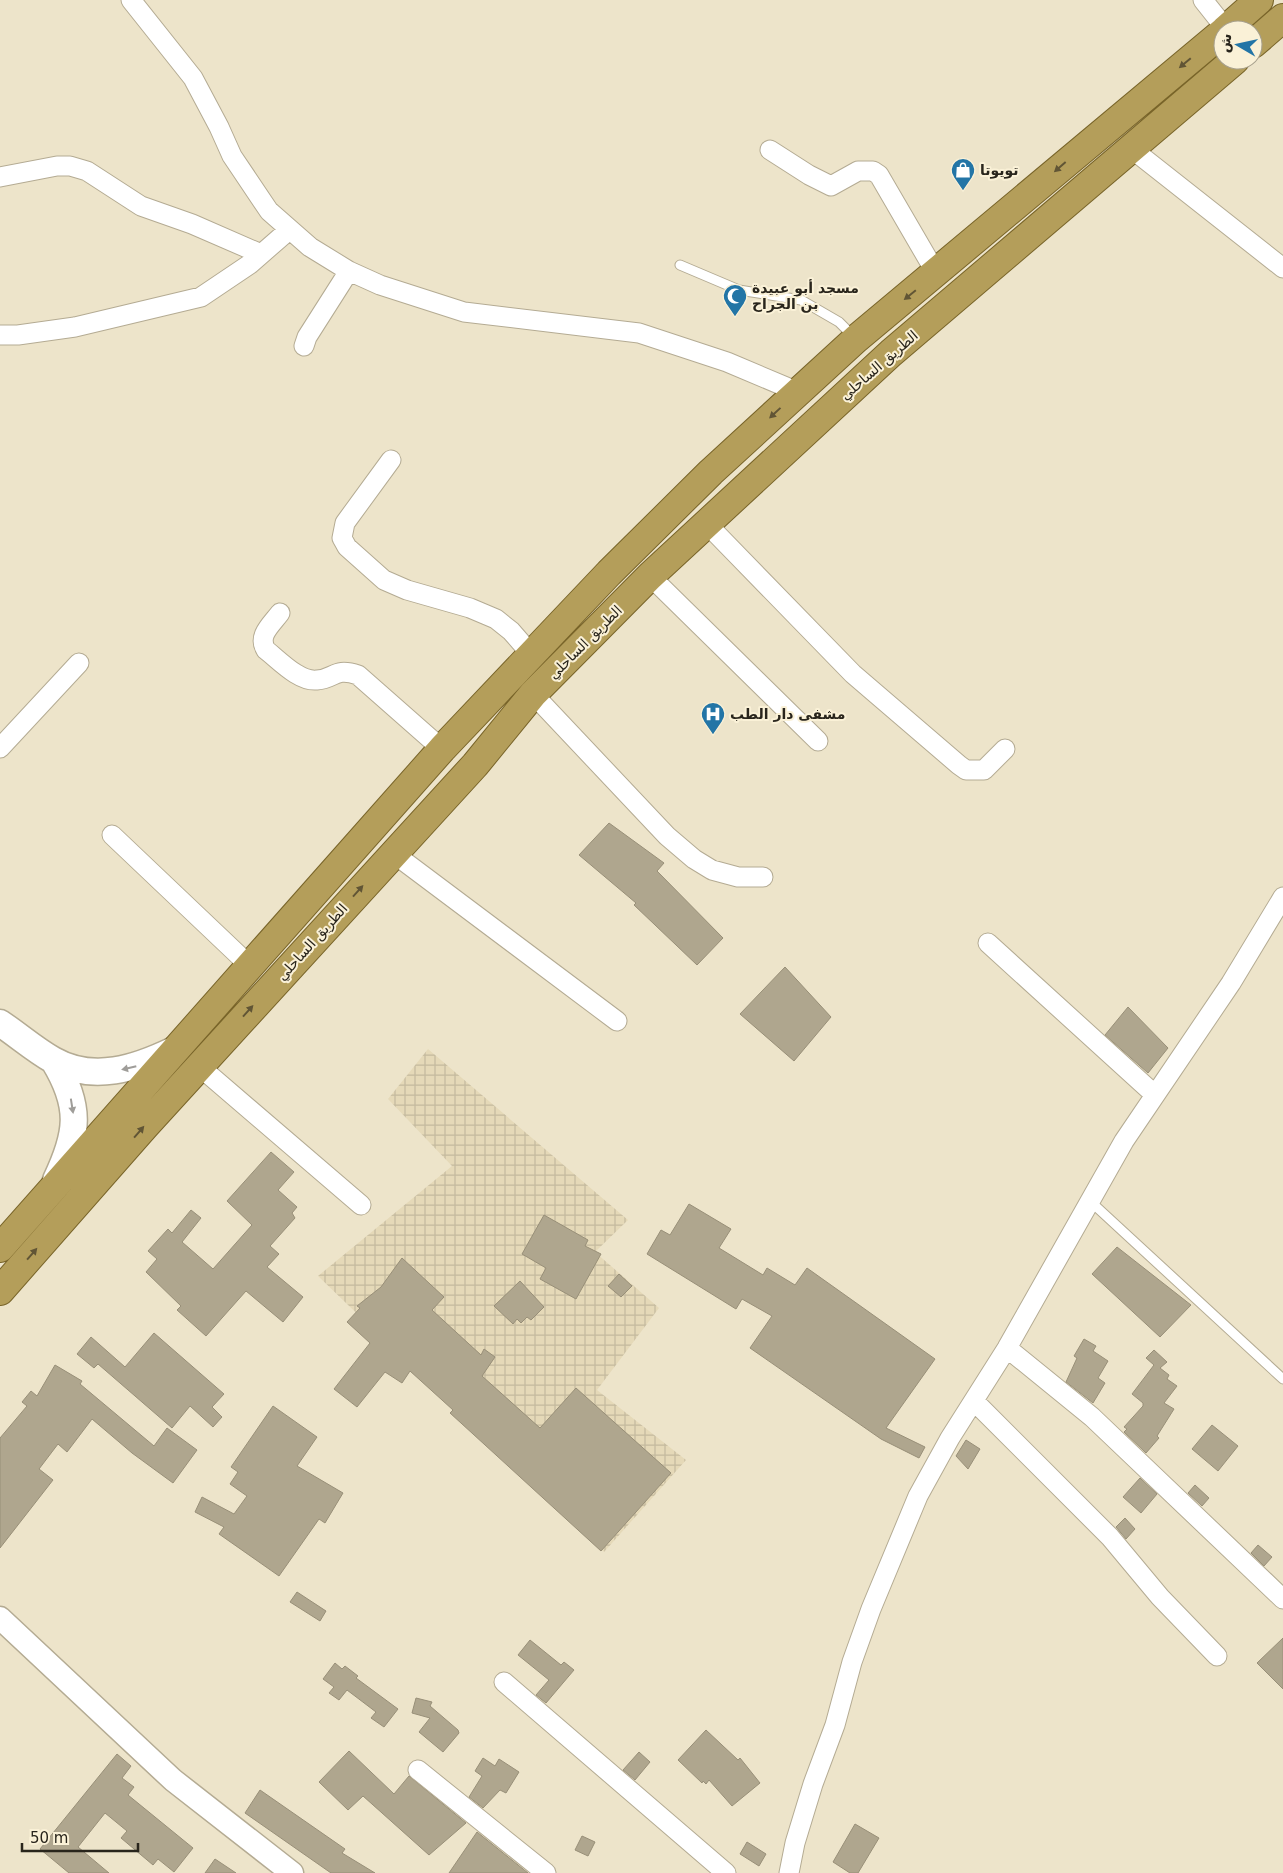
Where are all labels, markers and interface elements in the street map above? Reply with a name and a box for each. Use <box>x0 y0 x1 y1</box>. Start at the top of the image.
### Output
north arrow <box>1213 20 1263 70</box>
text: ش <box>1216 32 1235 54</box>
one-way arrow <box>1179 57 1192 68</box>
shop icon: تويوتا <box>950 157 976 191</box>
one-way arrow <box>1054 161 1067 172</box>
place label: تويوتا <box>980 162 1019 179</box>
place label: مسجد أبو عبيدة بن الجراح <box>752 279 859 313</box>
mosque icon: مسجد أبو عبيدة بن الجراح <box>722 283 748 317</box>
one-way arrow <box>904 289 917 300</box>
street label: الطريق الساحلي <box>837 327 922 404</box>
one-way arrow <box>769 407 781 419</box>
street label: الطريق الساحلي <box>545 602 626 683</box>
hospital icon: مشفى دار الطب <box>700 701 726 735</box>
place label: مشفى دار الطب <box>730 706 845 722</box>
one-way arrow <box>352 886 364 898</box>
street label: الطريق الساحلي <box>274 901 351 984</box>
one-way arrow <box>242 1006 254 1018</box>
one-way arrow <box>122 1064 137 1072</box>
one-way arrow <box>69 1098 77 1114</box>
one-way arrow <box>133 1126 145 1138</box>
one-way arrow <box>26 1248 37 1260</box>
scale bar <box>22 1820 139 1852</box>
text: 50 m <box>30 1829 68 1847</box>

